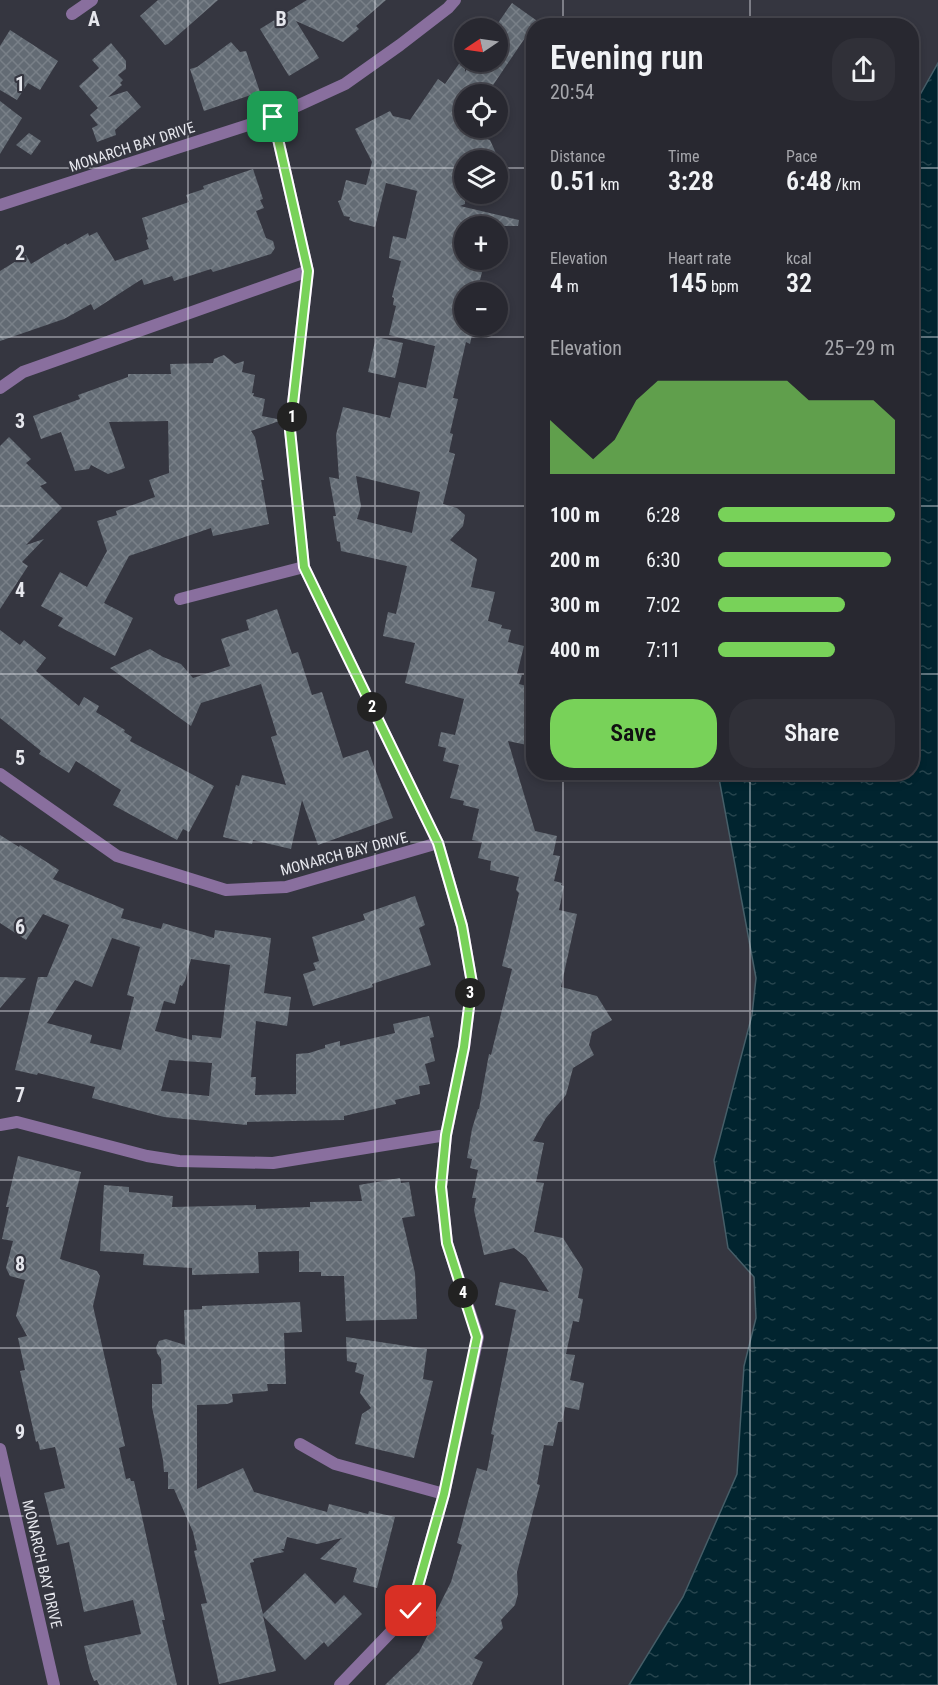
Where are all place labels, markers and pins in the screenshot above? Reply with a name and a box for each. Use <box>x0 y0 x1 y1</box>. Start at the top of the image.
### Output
pin <box>247 91 298 142</box>
pin: 1 <box>277 402 307 432</box>
pin: 2 <box>357 692 387 722</box>
pin: 3 <box>455 978 485 1008</box>
pin: 4 <box>448 1278 478 1308</box>
pin <box>385 1585 436 1636</box>

